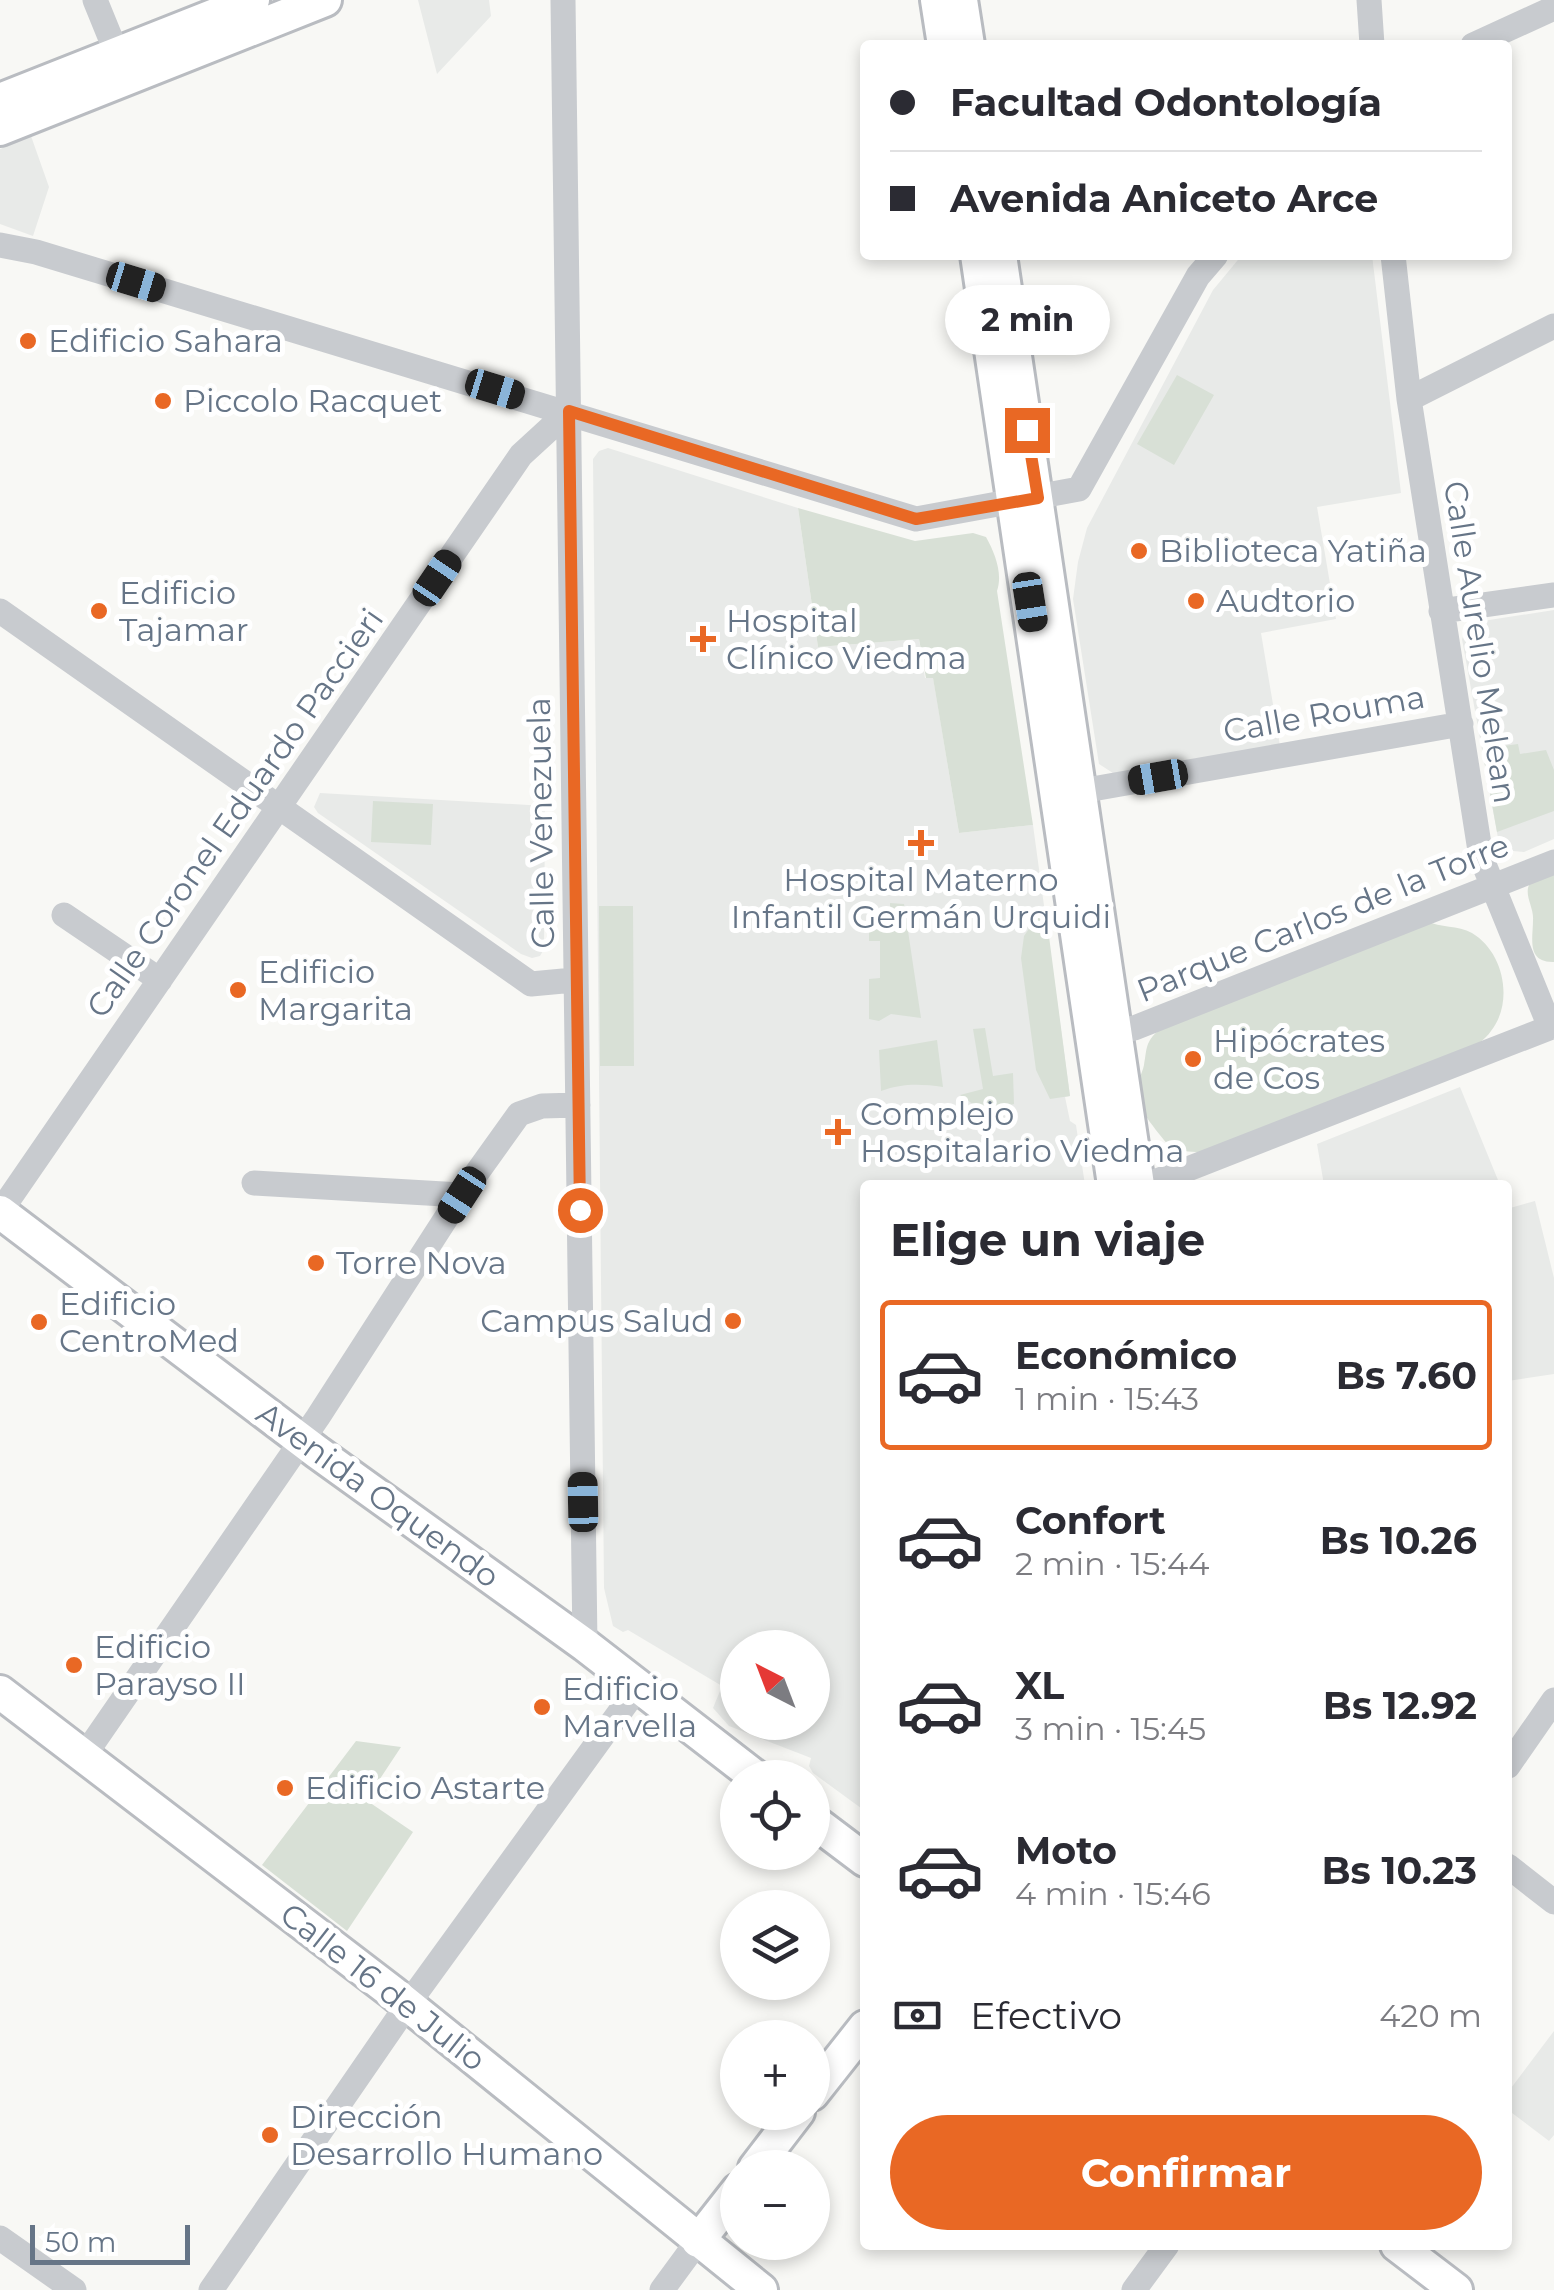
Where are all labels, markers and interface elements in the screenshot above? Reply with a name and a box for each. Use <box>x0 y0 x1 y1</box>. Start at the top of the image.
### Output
text: Facultad Odontología <box>950 79 1382 126</box>
text: Avenida Aniceto Arce <box>950 175 1378 222</box>
car <box>103 259 169 305</box>
callout: 2 min <box>944 285 1110 355</box>
text: 2 min <box>981 300 1074 339</box>
place label: Edificio Sahara <box>48 321 283 360</box>
marker: Edificio Sahara <box>17 330 39 352</box>
car <box>462 366 528 412</box>
place label: Piccolo Racquet <box>183 381 442 420</box>
marker: Piccolo Racquet <box>152 390 174 412</box>
route end <box>1005 408 1050 453</box>
street label: Calle Aurelio Melean <box>1436 478 1525 806</box>
place label: Biblioteca Yatiña <box>1159 531 1427 570</box>
marker: Biblioteca Yatiña <box>1128 540 1150 562</box>
car <box>408 545 466 611</box>
car <box>1010 570 1050 634</box>
place label: Edificio Tajamar <box>119 573 249 649</box>
place label: Audtorio <box>1216 581 1355 620</box>
marker: Audtorio <box>1185 590 1207 612</box>
marker: Edificio Tajamar <box>88 600 110 622</box>
street label: Calle Coronel Eduardo Paccieri <box>78 601 391 1025</box>
place label: Hospital Clínico Viedma <box>726 601 967 677</box>
marker: Hospital Clínico Viedma <box>690 626 716 652</box>
street label: Calle Rouma <box>1220 677 1428 750</box>
street label: Calle Venezuela <box>519 697 562 949</box>
car <box>1126 757 1190 797</box>
street label: Parque Carlos de la Torre <box>1131 825 1514 1010</box>
marker: Hospital Materno Infantil Germán Urquidi <box>908 830 934 856</box>
place label: Hospital Materno Infantil Germán Urquidi <box>731 860 1111 936</box>
place label: Edificio Margarita <box>258 952 413 1028</box>
marker: Edificio Margarita <box>227 979 249 1001</box>
place label: Hipócrates de Cos <box>1213 1021 1385 1097</box>
marker: Hipócrates de Cos <box>1182 1048 1204 1070</box>
place label: Complejo Hospitalario Viedma <box>860 1094 1184 1170</box>
marker: Complejo Hospitalario Viedma <box>825 1119 851 1145</box>
car <box>433 1162 491 1228</box>
route start <box>558 1188 603 1233</box>
text: Elige un viaje <box>890 1212 1205 1267</box>
place label: Torre Nova <box>336 1243 507 1282</box>
marker: Torre Nova <box>305 1252 327 1274</box>
place label: Edificio CentroMed <box>59 1284 239 1360</box>
place label: Campus Salud <box>480 1301 713 1340</box>
marker: Campus Salud <box>722 1310 744 1332</box>
marker: Edificio CentroMed <box>28 1311 50 1333</box>
icon: car <box>895 1330 985 1420</box>
text: Económico <box>1015 1332 1237 1379</box>
text: Bs 7.60 <box>1336 1352 1477 1399</box>
text: 1 min · 15:43 <box>1015 1379 1199 1418</box>
street label: Avenida Oquendo <box>249 1394 507 1596</box>
car <box>567 1472 599 1532</box>
icon: car <box>895 1495 985 1585</box>
text: Confort <box>1015 1497 1166 1544</box>
text: Bs 10.26 <box>1320 1517 1477 1564</box>
text: 2 min · 15:44 <box>1015 1544 1209 1583</box>
place label: Edificio Parayso II <box>94 1627 246 1703</box>
north arrow <box>720 1630 830 1740</box>
map controls <box>720 1630 830 2260</box>
marker: Edificio Parayso II <box>63 1654 85 1676</box>
icon: car <box>895 1660 985 1750</box>
text: XL <box>1015 1662 1064 1709</box>
place label: Edificio Marvella <box>562 1669 697 1745</box>
text: Bs 12.92 <box>1323 1682 1477 1729</box>
marker: Edificio Marvella <box>531 1696 553 1718</box>
text: 3 min · 15:45 <box>1015 1709 1206 1748</box>
button: locate <box>720 1760 830 1870</box>
place label: Edificio Astarte <box>305 1768 545 1807</box>
marker: Edificio Astarte <box>274 1777 296 1799</box>
icon: car <box>895 1825 985 1915</box>
text: Moto <box>1015 1827 1117 1874</box>
text: Bs 10.23 <box>1322 1847 1477 1894</box>
text: 4 min · 15:46 <box>1015 1874 1211 1913</box>
button: layers <box>720 1890 830 2000</box>
street label: Calle 16 de Julio <box>273 1894 494 2079</box>
icon: cash <box>890 1988 945 2043</box>
text: Efectivo <box>970 1992 1122 2039</box>
text: 420 m <box>1379 1996 1482 2035</box>
button: + <box>720 2020 830 2130</box>
place label: Dirección Desarrollo Humano <box>290 2097 603 2173</box>
button: Confirmar <box>890 2115 1482 2230</box>
marker: Dirección Desarrollo Humano <box>259 2124 281 2146</box>
button: − <box>720 2150 830 2260</box>
scale bar <box>30 2220 190 2264</box>
text: 50 m <box>45 2225 116 2259</box>

